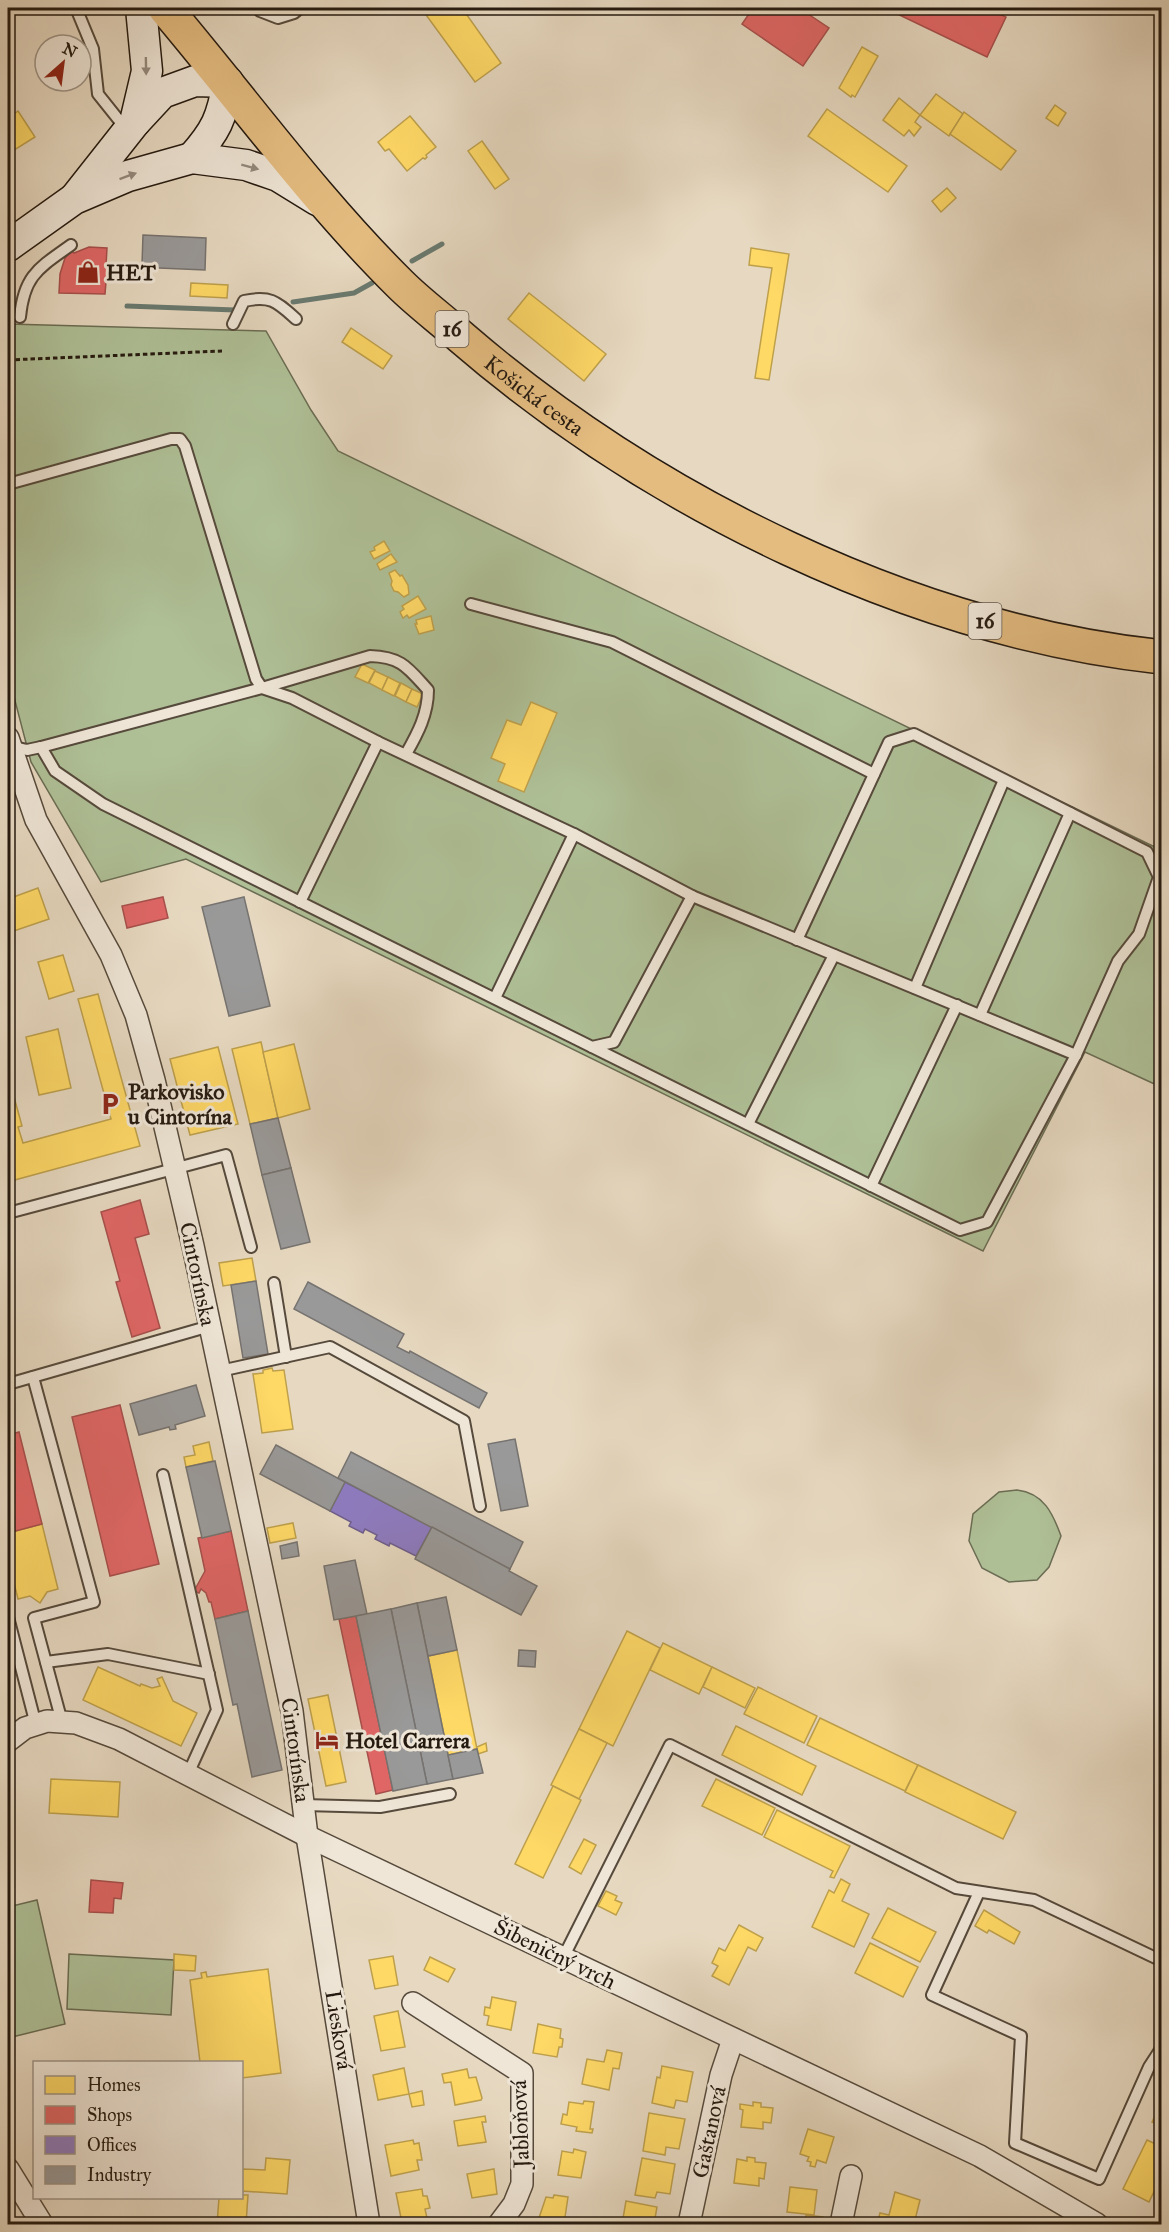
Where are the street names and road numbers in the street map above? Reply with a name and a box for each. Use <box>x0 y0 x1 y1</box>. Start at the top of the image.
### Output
road number: 16 <box>436 311 468 347</box>
street label: Košická cesta <box>479 349 590 441</box>
road number: 16 <box>968 603 1002 639</box>
street label: Cintorínska <box>174 1220 222 1329</box>
street label: Cintorínska <box>275 1696 317 1805</box>
street label: Šibeničný vrch <box>490 1913 620 1995</box>
street label: Liesková <box>319 1988 359 2072</box>
street label: Jabloňová <box>505 2079 535 2171</box>
street label: Gaštanová <box>686 2083 732 2180</box>

